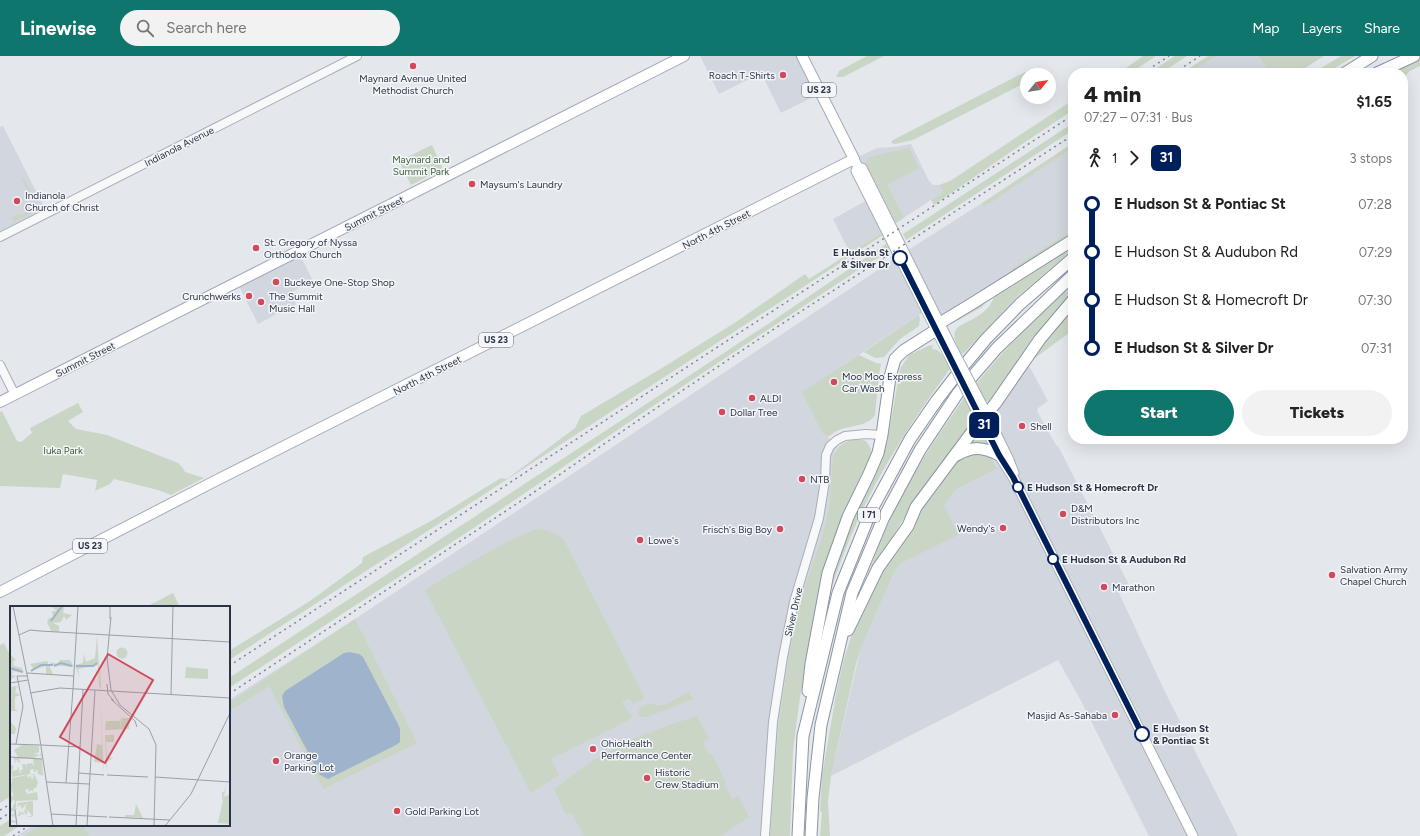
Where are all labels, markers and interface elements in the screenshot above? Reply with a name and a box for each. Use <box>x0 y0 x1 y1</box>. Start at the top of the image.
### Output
search box <box>120 10 400 46</box>
text: Linewise <box>20 17 96 40</box>
icon: search <box>134 17 156 39</box>
text: Search here <box>166 19 246 37</box>
text: Map <box>1252 20 1280 37</box>
text: Layers <box>1302 20 1342 37</box>
text: Share <box>1364 20 1400 37</box>
marker: Maynard Avenue United Methodist Church <box>408 61 418 71</box>
north arrow <box>1020 68 1056 104</box>
map controls <box>1020 68 1056 104</box>
place label: Roach T-Shirts <box>709 69 775 82</box>
marker: Roach T-Shirts <box>778 70 788 80</box>
place label: Maynard Avenue United Methodist Church <box>359 72 467 97</box>
text: 4 min <box>1084 81 1141 108</box>
road number: US 23 <box>802 83 836 97</box>
text: $1.65 <box>1356 93 1392 111</box>
text: 07:27 – 07:31 · Bus <box>1084 110 1192 125</box>
street label: Indianola Avenue <box>142 123 217 170</box>
icon: walk <box>1084 147 1106 169</box>
icon: forward <box>1123 147 1145 169</box>
text: 31 <box>1159 149 1173 166</box>
text: 1 <box>1112 151 1117 166</box>
text: 3 stops <box>1349 151 1392 166</box>
park label: Maynard and Summit Park <box>392 153 450 178</box>
place label: Maysum's Laundry <box>480 178 563 191</box>
marker: Maysum's Laundry <box>467 179 477 189</box>
place label: Indianola Church of Christ <box>25 189 99 214</box>
street label: Summit Street <box>342 193 406 234</box>
text: E Hudson St & Pontiac St <box>1114 195 1286 213</box>
marker: Indianola Church of Christ <box>12 196 22 206</box>
text: 07:28 <box>1358 197 1392 212</box>
street label: North 4th Street <box>680 207 753 252</box>
place label: St. Gregory of Nyssa Orthodox Church <box>264 236 357 261</box>
marker: St. Gregory of Nyssa Orthodox Church <box>251 243 261 253</box>
text: E Hudson St & Audubon Rd <box>1114 243 1298 261</box>
text: 07:29 <box>1359 245 1392 260</box>
place label: E Hudson St & Silver Dr <box>833 246 889 271</box>
marker: E Hudson St & Silver Dr <box>892 250 908 266</box>
place label: Buckeye One-Stop Shop <box>284 276 395 289</box>
marker: Buckeye One-Stop Shop <box>271 277 281 287</box>
place label: Crunchwerks <box>182 290 241 303</box>
place label: The Summit Music Hall <box>269 290 323 315</box>
marker: Crunchwerks <box>244 291 254 301</box>
text: E Hudson St & Homecroft Dr <box>1114 291 1308 309</box>
text: 07:30 <box>1358 293 1392 308</box>
marker: The Summit Music Hall <box>256 297 266 307</box>
road number: US 23 <box>479 333 513 347</box>
street label: Summit Street <box>53 339 117 380</box>
text: E Hudson St & Silver Dr <box>1114 339 1273 357</box>
text: 07:31 <box>1361 341 1392 356</box>
street label: North 4th Street <box>391 353 464 398</box>
place label: Moo Moo Express Car Wash <box>842 370 922 395</box>
marker: Moo Moo Express Car Wash <box>829 377 839 387</box>
button: Start <box>1084 390 1234 436</box>
button: Tickets <box>1242 390 1392 436</box>
place label: ALDI <box>760 392 782 405</box>
marker: ALDI <box>747 393 757 403</box>
place label: Dollar Tree <box>730 406 778 419</box>
marker: Dollar Tree <box>717 407 727 417</box>
line badge: 31 <box>966 412 1002 438</box>
text: 31 <box>977 416 991 433</box>
place label: Shell <box>1030 420 1052 433</box>
marker: Shell <box>1017 421 1027 431</box>
park label: Iuka Park <box>43 444 83 457</box>
place label: NTB <box>810 473 829 486</box>
marker: NTB <box>797 474 807 484</box>
marker: E Hudson St & Homecroft Dr <box>1012 481 1024 493</box>
place label: E Hudson St & Homecroft Dr <box>1027 481 1158 494</box>
place label: D&M Distributors Inc <box>1071 502 1140 527</box>
road number: I 71 <box>858 508 880 522</box>
marker: D&M Distributors Inc <box>1058 509 1068 519</box>
place label: Wendy's <box>957 522 995 535</box>
place label: Frisch's Big Boy <box>702 523 773 536</box>
marker: Wendy's <box>998 523 1008 533</box>
marker: Frisch's Big Boy <box>775 524 785 534</box>
place label: Lowe's <box>648 534 679 547</box>
marker: Lowe's <box>635 535 645 545</box>
road number: US 23 <box>73 539 107 553</box>
marker: E Hudson St & Audubon Rd <box>1047 553 1059 565</box>
place label: E Hudson St & Audubon Rd <box>1062 553 1186 566</box>
place label: Salvation Army Chapel Church <box>1340 563 1408 588</box>
marker: Salvation Army Chapel Church <box>1327 570 1337 580</box>
place label: Marathon <box>1112 581 1155 594</box>
marker: Marathon <box>1099 582 1109 592</box>
street label: Silver Drive <box>782 586 806 638</box>
inset map <box>10 606 230 826</box>
place label: Masjid As-Sahaba <box>1027 709 1107 722</box>
marker: Masjid As-Sahaba <box>1110 710 1120 720</box>
place label: E Hudson St & Pontiac St <box>1153 722 1209 747</box>
marker: E Hudson St & Pontiac St <box>1134 726 1150 742</box>
place label: OhioHealth Performance Center <box>601 737 692 762</box>
marker: OhioHealth Performance Center <box>588 744 598 754</box>
place label: Orange Parking Lot <box>284 749 334 774</box>
marker: Orange Parking Lot <box>271 756 281 766</box>
place label: Historic Crew Stadium <box>655 766 719 791</box>
marker: Historic Crew Stadium <box>642 773 652 783</box>
place label: Gold Parking Lot <box>405 805 479 818</box>
marker: Gold Parking Lot <box>392 806 402 816</box>

